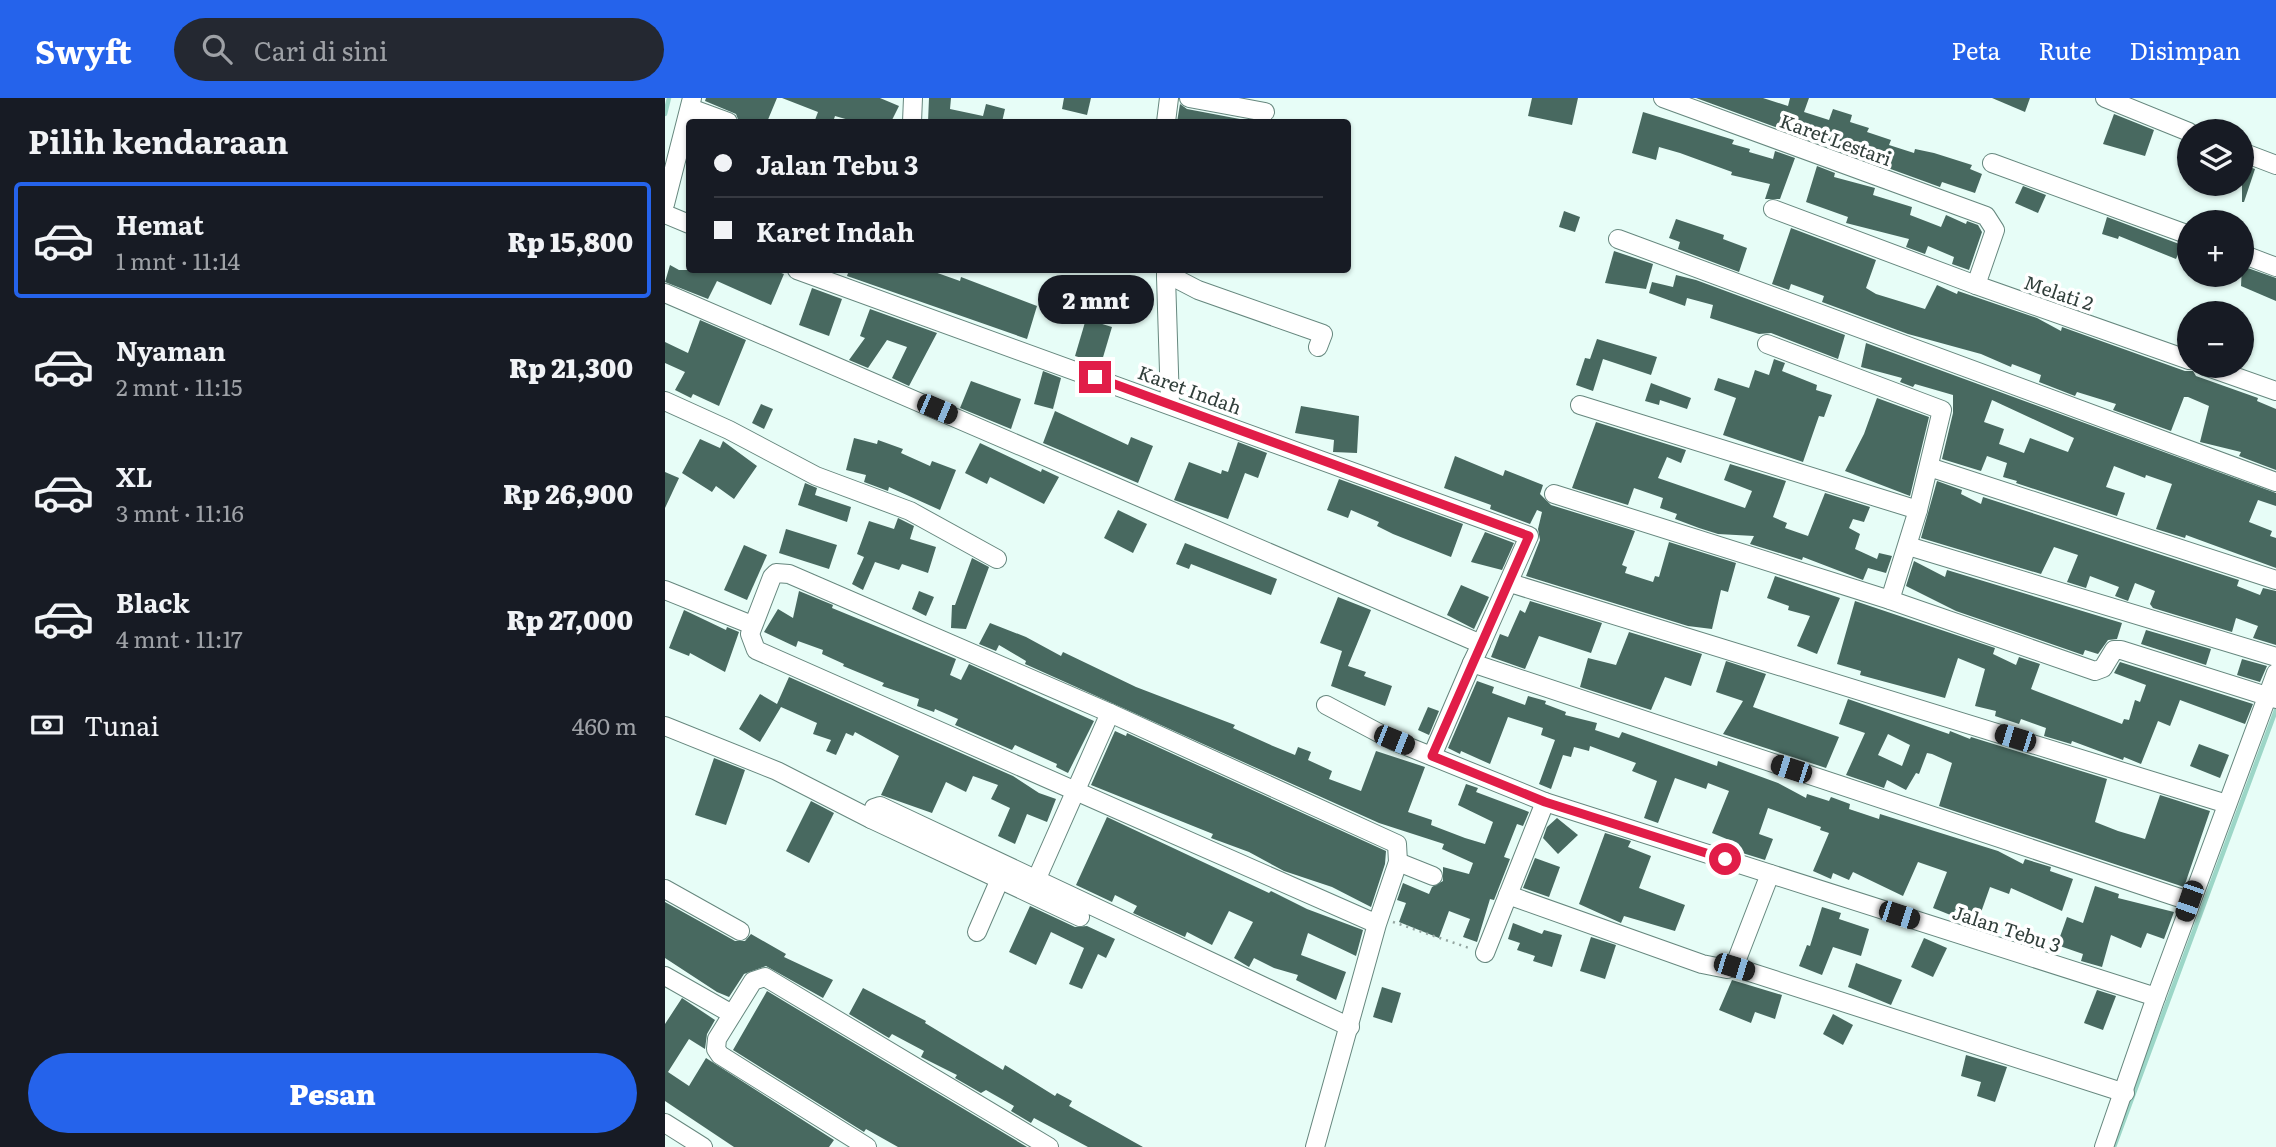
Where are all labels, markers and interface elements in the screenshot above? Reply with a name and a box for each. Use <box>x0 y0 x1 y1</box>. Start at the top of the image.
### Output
search box <box>174 18 664 81</box>
text: Swyft <box>35 25 132 74</box>
icon: search <box>198 30 236 68</box>
text: Cari di sini <box>254 30 388 69</box>
text: Peta <box>1952 32 2001 67</box>
text: Rute <box>2039 32 2091 67</box>
text: Disimpan <box>2129 32 2241 67</box>
street label: Karet Lestari <box>1776 106 1896 172</box>
text: Pilih kendaraan <box>28 116 288 164</box>
map controls <box>2177 119 2254 378</box>
button: layers <box>2177 119 2254 196</box>
text: Jalan Tebu 3 <box>756 144 919 183</box>
text: Hemat <box>116 204 204 243</box>
icon: car <box>32 209 95 272</box>
button: + <box>2177 210 2254 287</box>
text: Karet Indah <box>756 211 915 250</box>
text: Rp 15,800 <box>508 221 633 260</box>
text: 1 mnt · 11:14 <box>116 243 240 277</box>
street label: Melati 2 <box>2021 267 2097 317</box>
callout: 2 mnt <box>1037 275 1153 324</box>
text: 2 mnt <box>1063 282 1129 316</box>
button: − <box>2177 301 2254 378</box>
text: Nyaman <box>116 330 226 369</box>
icon: car <box>32 335 95 398</box>
text: Rp 21,300 <box>509 347 633 386</box>
street label: Karet Indah <box>1134 357 1246 421</box>
route end <box>1079 361 1111 393</box>
text: 2 mnt · 11:15 <box>116 369 242 403</box>
car <box>914 391 961 427</box>
text: XL <box>116 456 153 495</box>
icon: car <box>32 461 95 524</box>
text: Rp 26,900 <box>503 473 633 512</box>
text: 3 mnt · 11:16 <box>116 495 244 529</box>
text: Black <box>116 582 190 621</box>
icon: car <box>32 587 95 650</box>
text: Rp 27,000 <box>506 599 633 638</box>
text: 4 mnt · 11:17 <box>116 621 243 655</box>
text: Tunai <box>84 705 159 744</box>
icon: cash <box>28 706 66 744</box>
text: 460 m <box>572 708 637 742</box>
car <box>1371 722 1418 758</box>
car <box>1992 722 2039 754</box>
car <box>1768 753 1815 785</box>
route start <box>1709 843 1741 875</box>
car <box>2173 878 2206 924</box>
street label: Jalan Tebu 3 <box>1949 897 2065 959</box>
car <box>1876 899 1923 931</box>
car <box>1711 951 1758 983</box>
button: Pesan <box>28 1053 637 1133</box>

